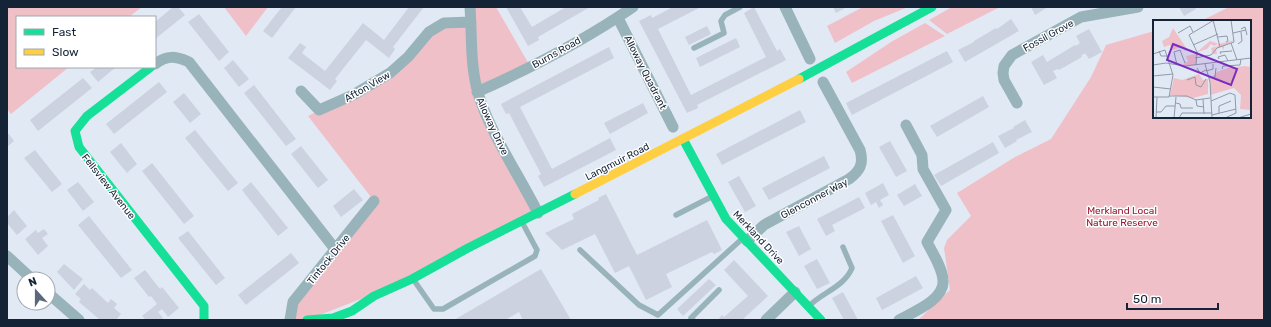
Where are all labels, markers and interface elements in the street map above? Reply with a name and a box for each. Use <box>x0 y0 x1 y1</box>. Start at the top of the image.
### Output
legend <box>16 16 156 68</box>
street label: Fossil Grove <box>1021 17 1076 55</box>
inset map <box>1153 20 1251 118</box>
text: Fast <box>52 25 76 39</box>
street label: Alloway Quadrant <box>621 33 669 112</box>
street label: Burns Road <box>530 35 583 71</box>
text: Slow <box>52 45 79 59</box>
street label: Afton View <box>343 69 392 105</box>
street label: Alloway Drive <box>474 96 511 158</box>
street label: Langmuir Road <box>583 141 652 183</box>
street label: Fellsview Avenue <box>79 152 138 222</box>
street label: Glenconner Way <box>779 176 851 222</box>
park label: Merkland Local Nature Reserve <box>1086 205 1158 229</box>
street label: Merkland Drive <box>730 208 786 267</box>
street label: Tintock Drive <box>305 232 353 287</box>
north arrow <box>16 271 56 311</box>
text: N <box>27 275 39 290</box>
scale bar <box>1127 285 1218 311</box>
text: 50 m <box>1133 292 1161 306</box>

